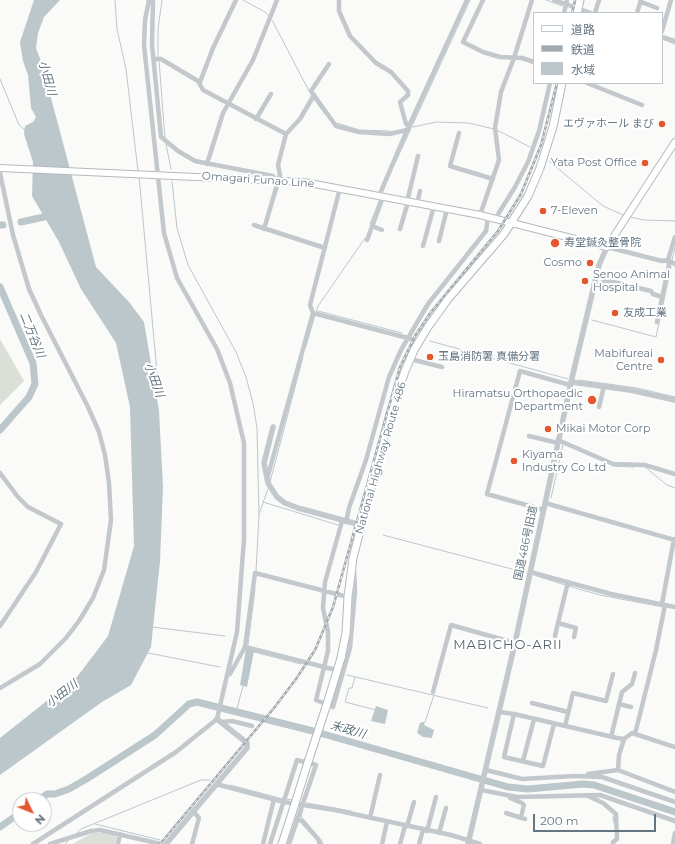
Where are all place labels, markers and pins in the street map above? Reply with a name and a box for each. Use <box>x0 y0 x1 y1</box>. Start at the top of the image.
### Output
place label: エヴァホール まび <box>563 117 654 131</box>
marker: エヴァホール まび <box>657 119 667 129</box>
place label: Yata Post Office <box>551 156 637 170</box>
marker: Yata Post Office <box>640 158 650 168</box>
place label: 7-Eleven <box>551 204 598 218</box>
marker: 7-Eleven <box>538 206 548 216</box>
place label: 寿堂鍼灸整骨院 <box>564 236 641 250</box>
marker: 寿堂鍼灸整骨院 <box>549 237 561 249</box>
place label: Cosmo <box>544 256 582 270</box>
marker: Cosmo <box>585 258 595 268</box>
place label: Senoo Animal Hospital <box>593 268 670 294</box>
marker: Senoo Animal Hospital <box>580 276 590 286</box>
place label: 友成工業 <box>623 306 667 320</box>
marker: 友成工業 <box>610 308 620 318</box>
place label: Mabifureai Centre <box>594 347 653 373</box>
place label: 玉島消防署 真備分署 <box>438 350 540 364</box>
marker: 玉島消防署 真備分署 <box>425 352 435 362</box>
marker: Mabifureai Centre <box>656 355 666 365</box>
place label: Hiramatsu Orthopaedic Department <box>453 387 583 413</box>
marker: Hiramatsu Orthopaedic Department <box>586 394 598 406</box>
place label: Mikai Motor Corp <box>556 422 650 436</box>
marker: Mikai Motor Corp <box>543 424 553 434</box>
place label: Kiyama Industry Co Ltd <box>522 448 606 474</box>
marker: Kiyama Industry Co Ltd <box>509 456 519 466</box>

